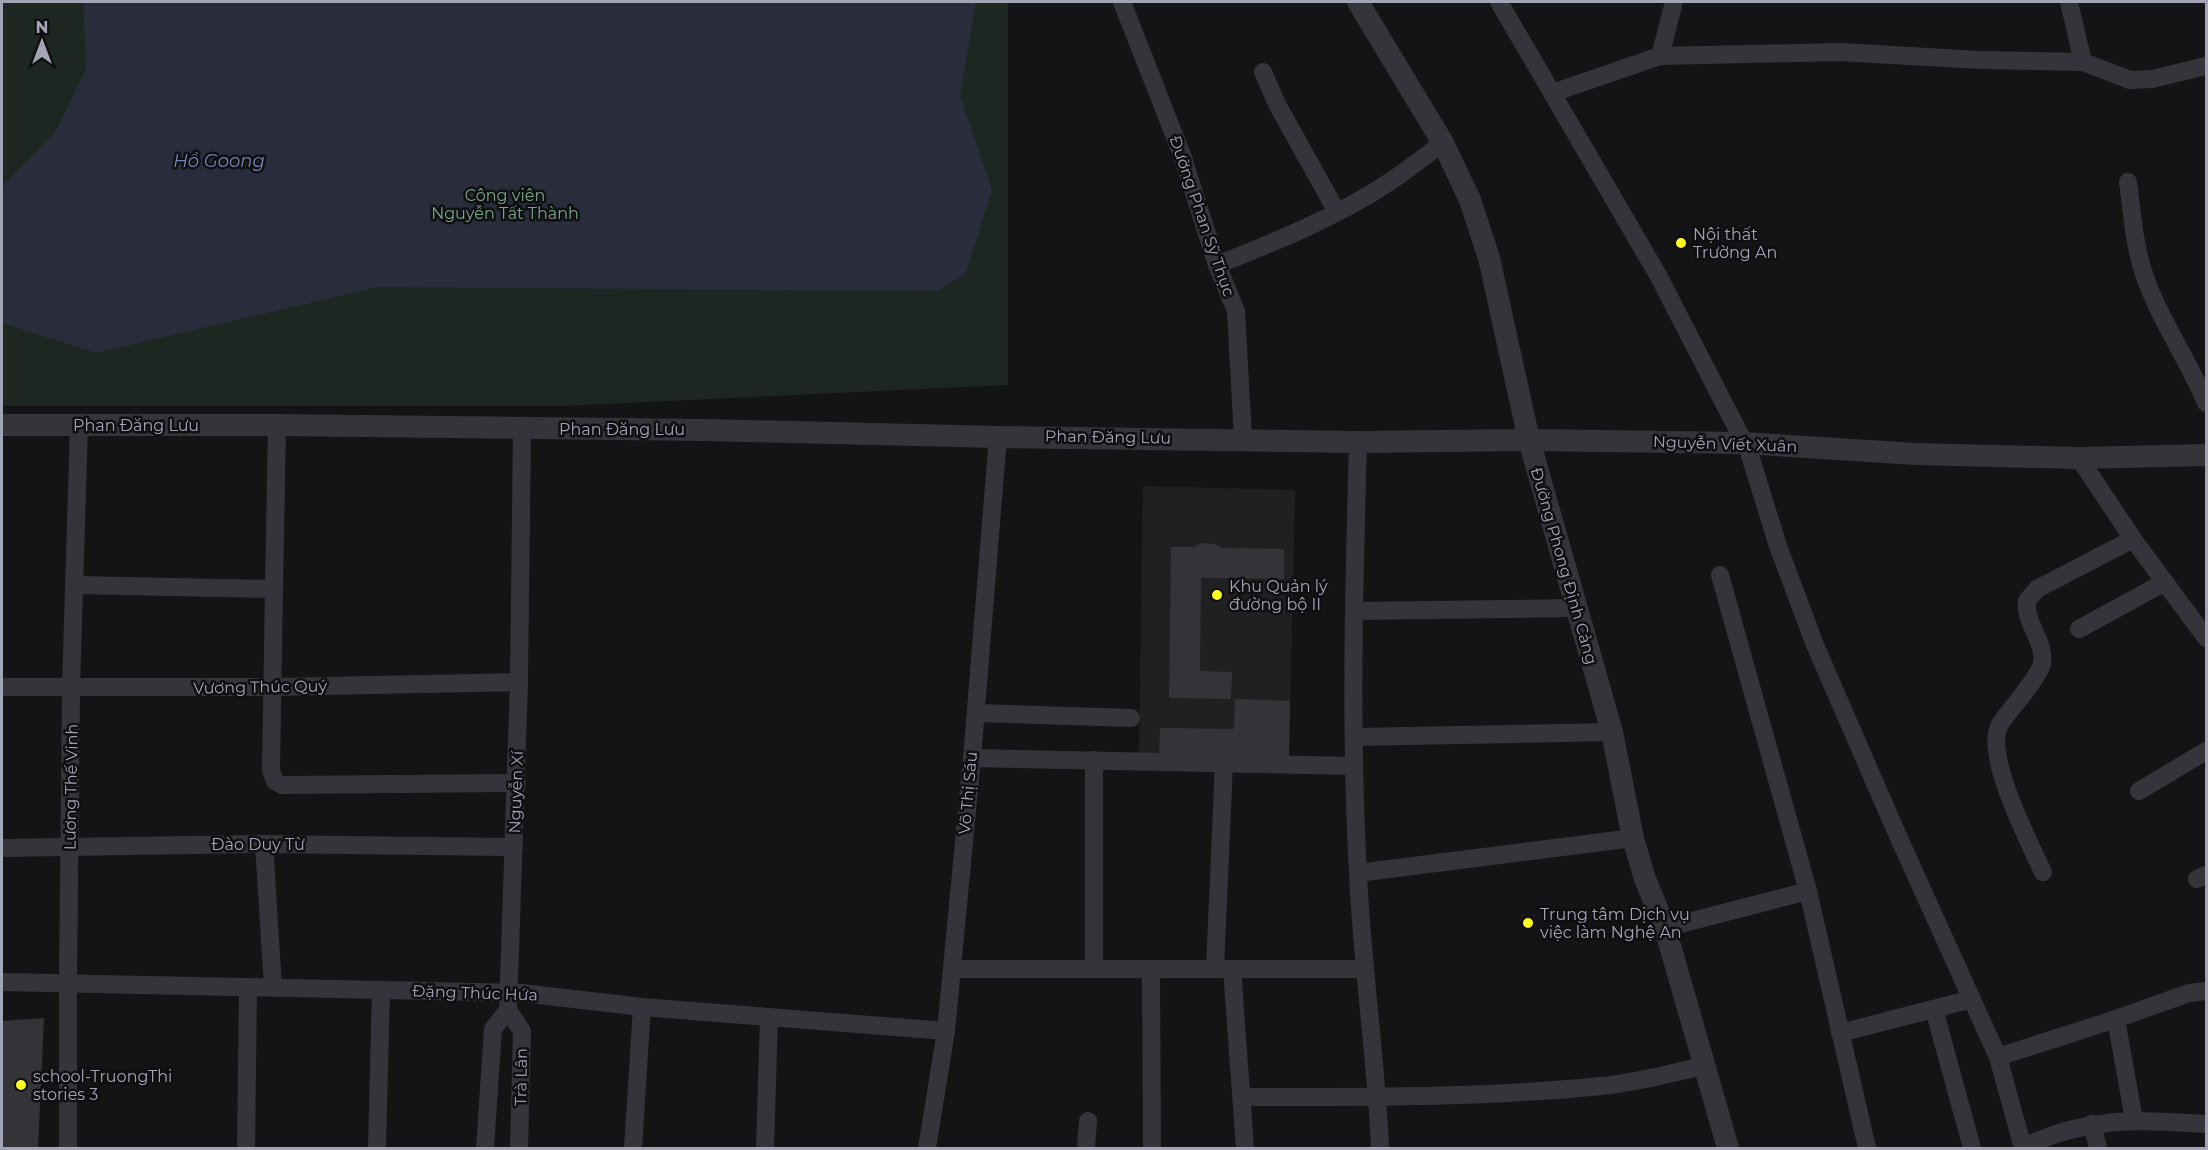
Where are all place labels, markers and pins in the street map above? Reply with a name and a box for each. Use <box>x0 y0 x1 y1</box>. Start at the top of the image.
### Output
place label: Nội thất Trường An <box>1693 225 1777 262</box>
marker: Nội thất Trường An <box>1674 236 1688 250</box>
place label: Khu Quản lý đường bộ II <box>1229 577 1328 614</box>
marker: Khu Quản lý đường bộ II <box>1210 588 1224 602</box>
place label: Trung tâm Dịch vụ việc làm Nghệ An <box>1540 905 1690 942</box>
marker: Trung tâm Dịch vụ việc làm Nghệ An <box>1521 916 1535 930</box>
place label: school-TruongThi stories 3 <box>33 1067 172 1104</box>
marker: school-TruongThi stories 3 <box>14 1078 28 1092</box>

